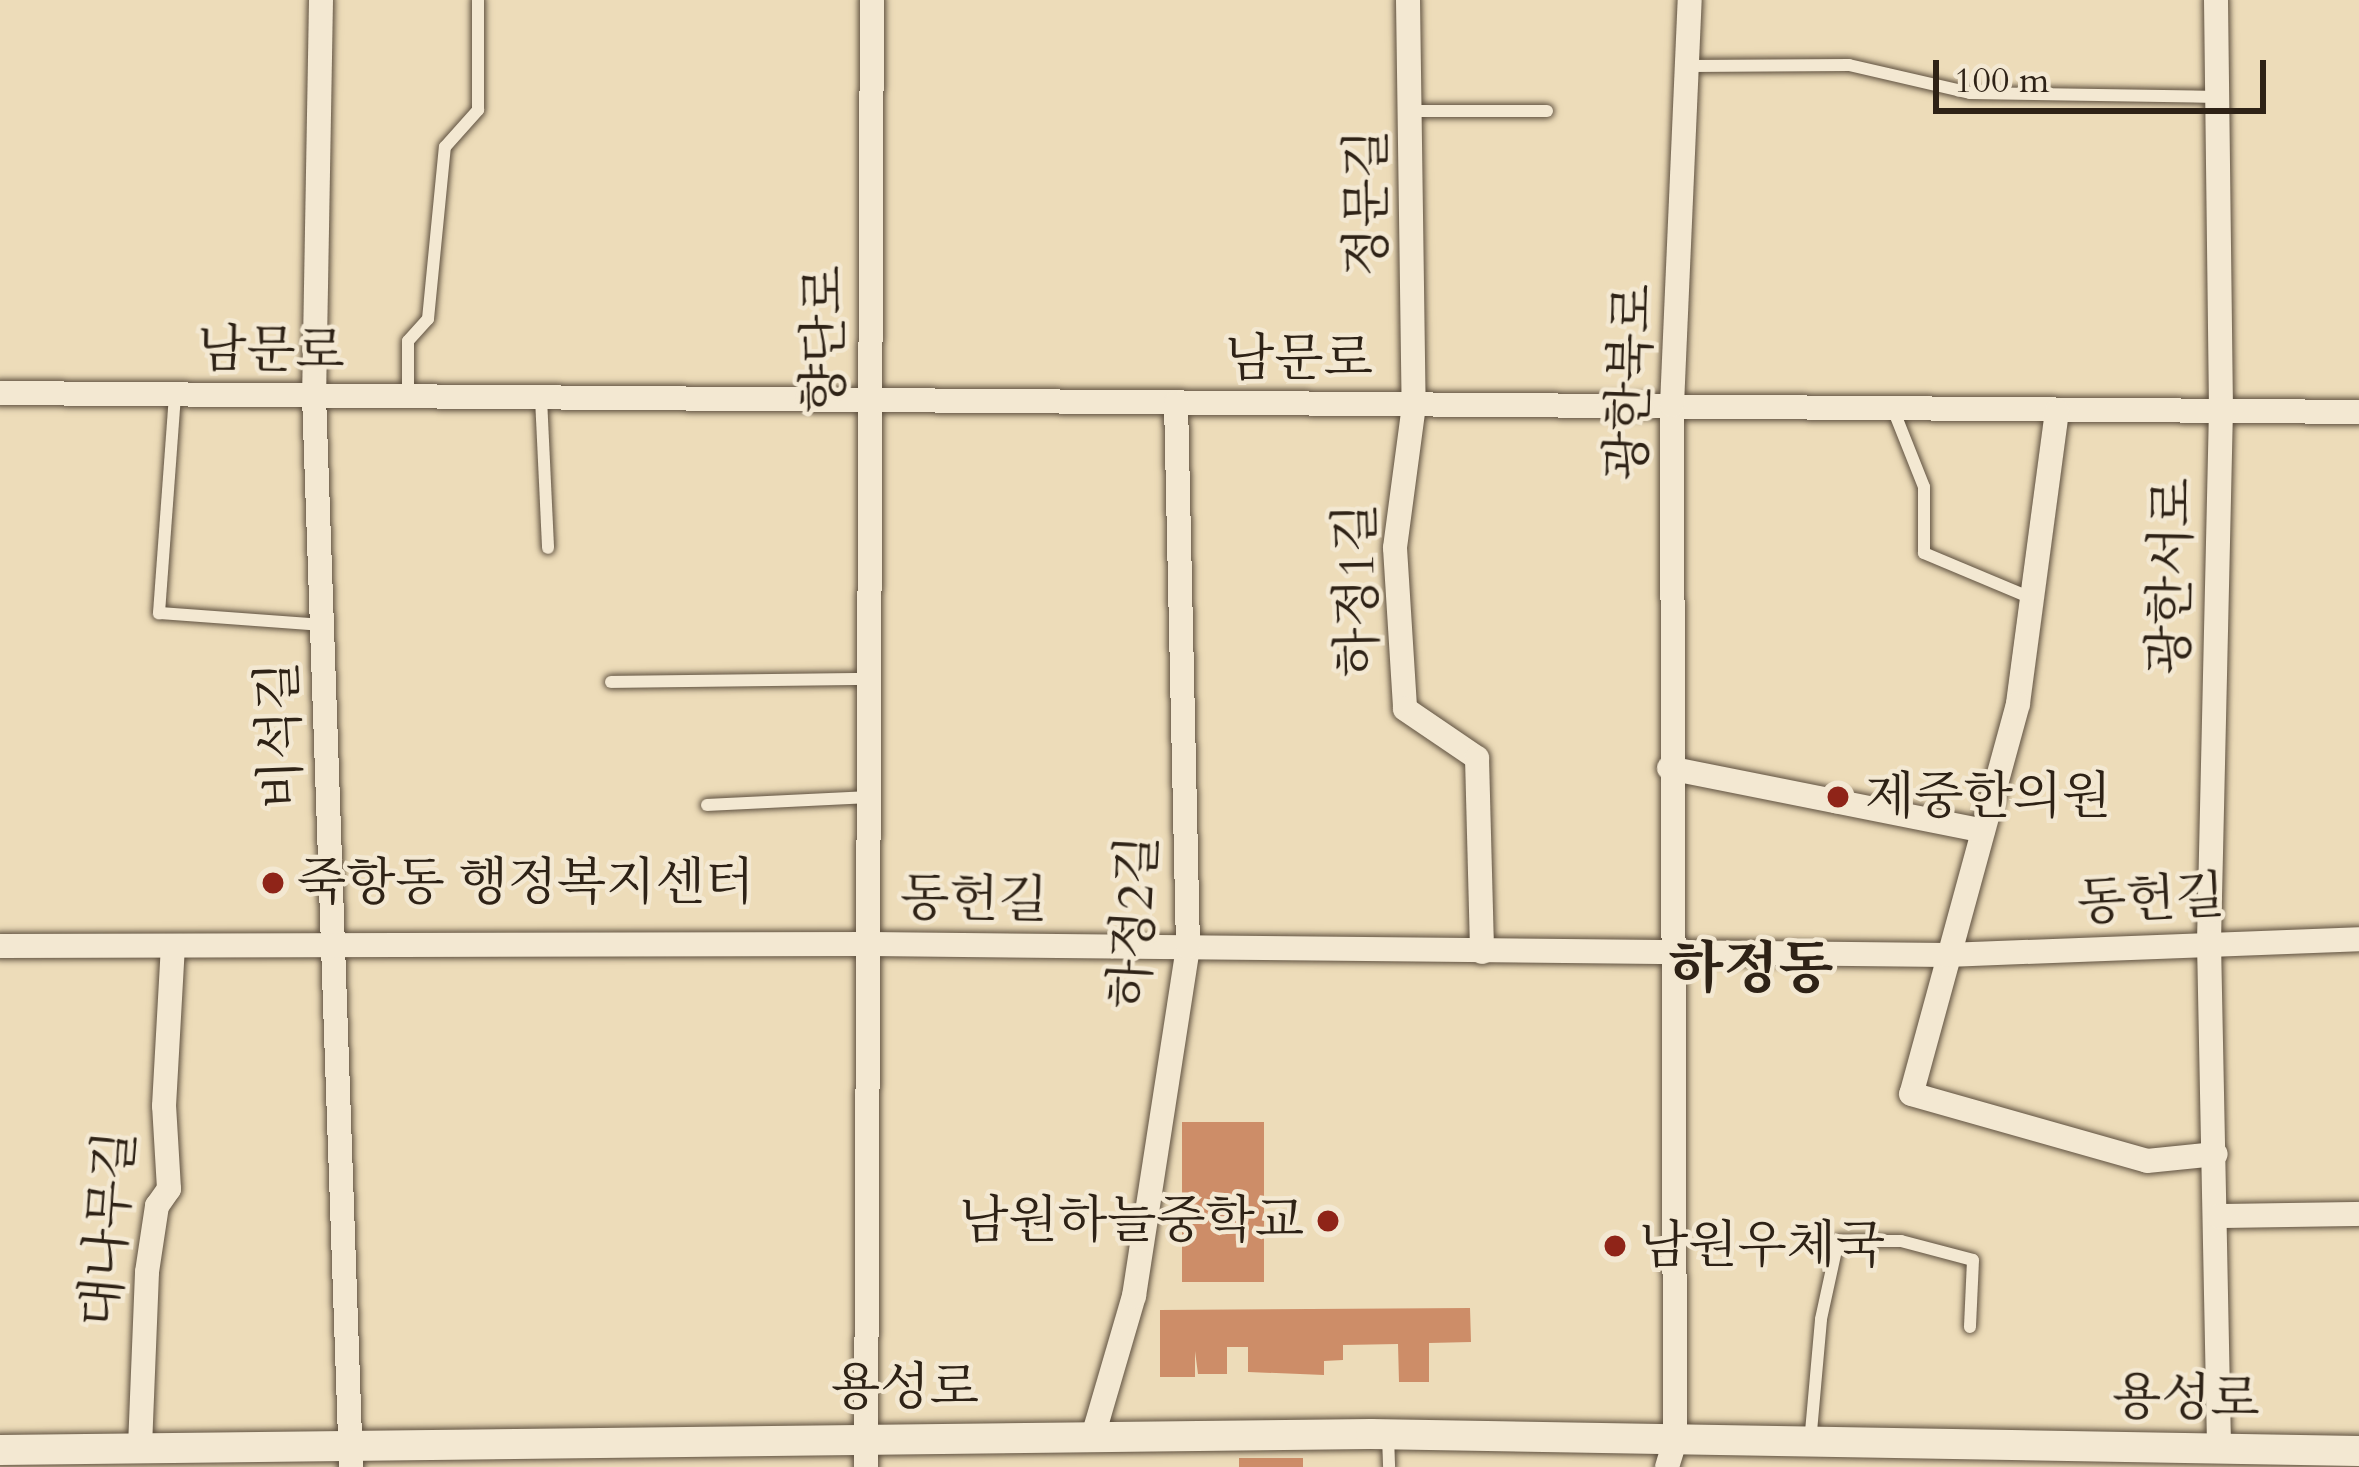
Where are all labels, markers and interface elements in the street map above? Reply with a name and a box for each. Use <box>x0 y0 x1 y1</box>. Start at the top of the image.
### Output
scale bar <box>1939 36 2272 110</box>
text: 100 m <box>1954 56 2049 105</box>
street label: 정문길 <box>1337 129 1399 277</box>
street label: 향단로 <box>794 265 856 413</box>
street label: 광한북로 <box>1597 282 1665 482</box>
street label: 남문로 <box>197 319 345 383</box>
street label: 남문로 <box>1225 328 1373 390</box>
street label: 광한서로 <box>2140 477 2204 675</box>
street label: 하정1길 <box>1326 503 1390 677</box>
street label: 비석길 <box>248 660 314 810</box>
place label: 제중한의원 <box>1865 766 2111 828</box>
marker: 제중한의원 <box>1822 781 1854 813</box>
street label: 하정2길 <box>1100 834 1170 1010</box>
place label: 죽항동 행정복지센터 <box>297 852 754 914</box>
street label: 동헌길 <box>2076 866 2226 934</box>
street label: 동헌길 <box>900 868 1048 932</box>
marker: 죽항동 행정복지센터 <box>260 870 286 896</box>
district label: 하정동 <box>1668 936 1834 1004</box>
street label: 대나무길 <box>70 1128 148 1330</box>
place label: 남원하늘중학교 <box>959 1190 1304 1252</box>
marker: 남원하늘중학교 <box>1315 1208 1341 1234</box>
place label: 남원우체국 <box>1639 1215 1885 1277</box>
marker: 남원우체국 <box>1602 1233 1628 1259</box>
street label: 용성로 <box>831 1357 979 1419</box>
street label: 용성로 <box>2112 1367 2260 1431</box>

